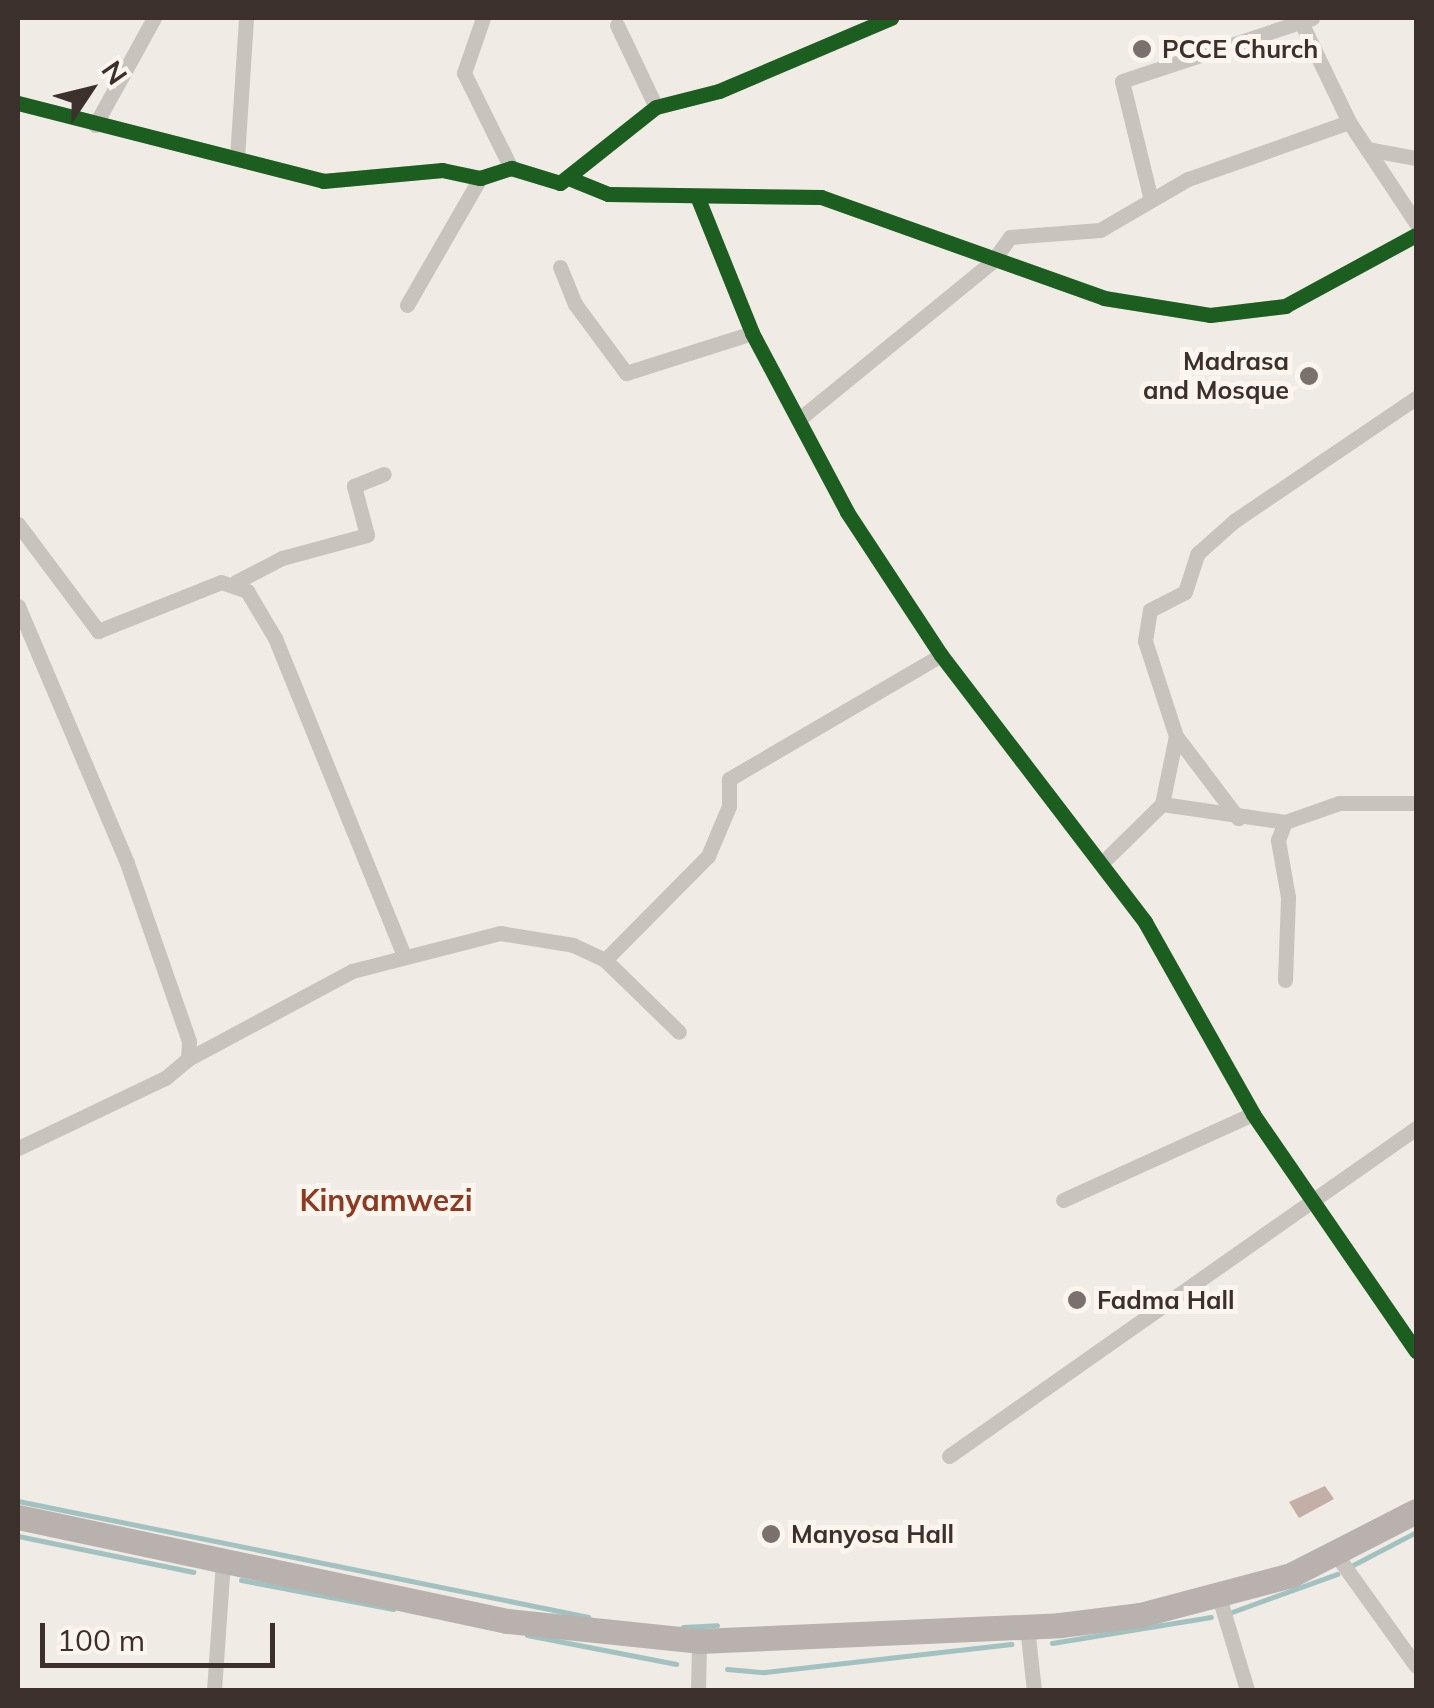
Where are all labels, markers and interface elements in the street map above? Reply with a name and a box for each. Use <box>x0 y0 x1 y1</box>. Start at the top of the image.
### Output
place label: PCCE Church <box>1162 34 1318 64</box>
marker: PCCE Church <box>1131 38 1153 60</box>
north arrow <box>40 40 140 140</box>
text: N <box>95 54 135 91</box>
place label: Madrasa and Mosque <box>1143 347 1289 406</box>
marker: Madrasa and Mosque <box>1298 365 1320 387</box>
district label: Kinyamwezi <box>299 1182 473 1218</box>
place label: Fadma Hall <box>1097 1285 1235 1315</box>
marker: Fadma Hall <box>1066 1289 1088 1311</box>
place label: Manyosa Hall <box>791 1519 954 1549</box>
marker: Manyosa Hall <box>760 1523 782 1545</box>
scale bar <box>45 1603 280 1665</box>
text: 100 m <box>57 1621 145 1659</box>

